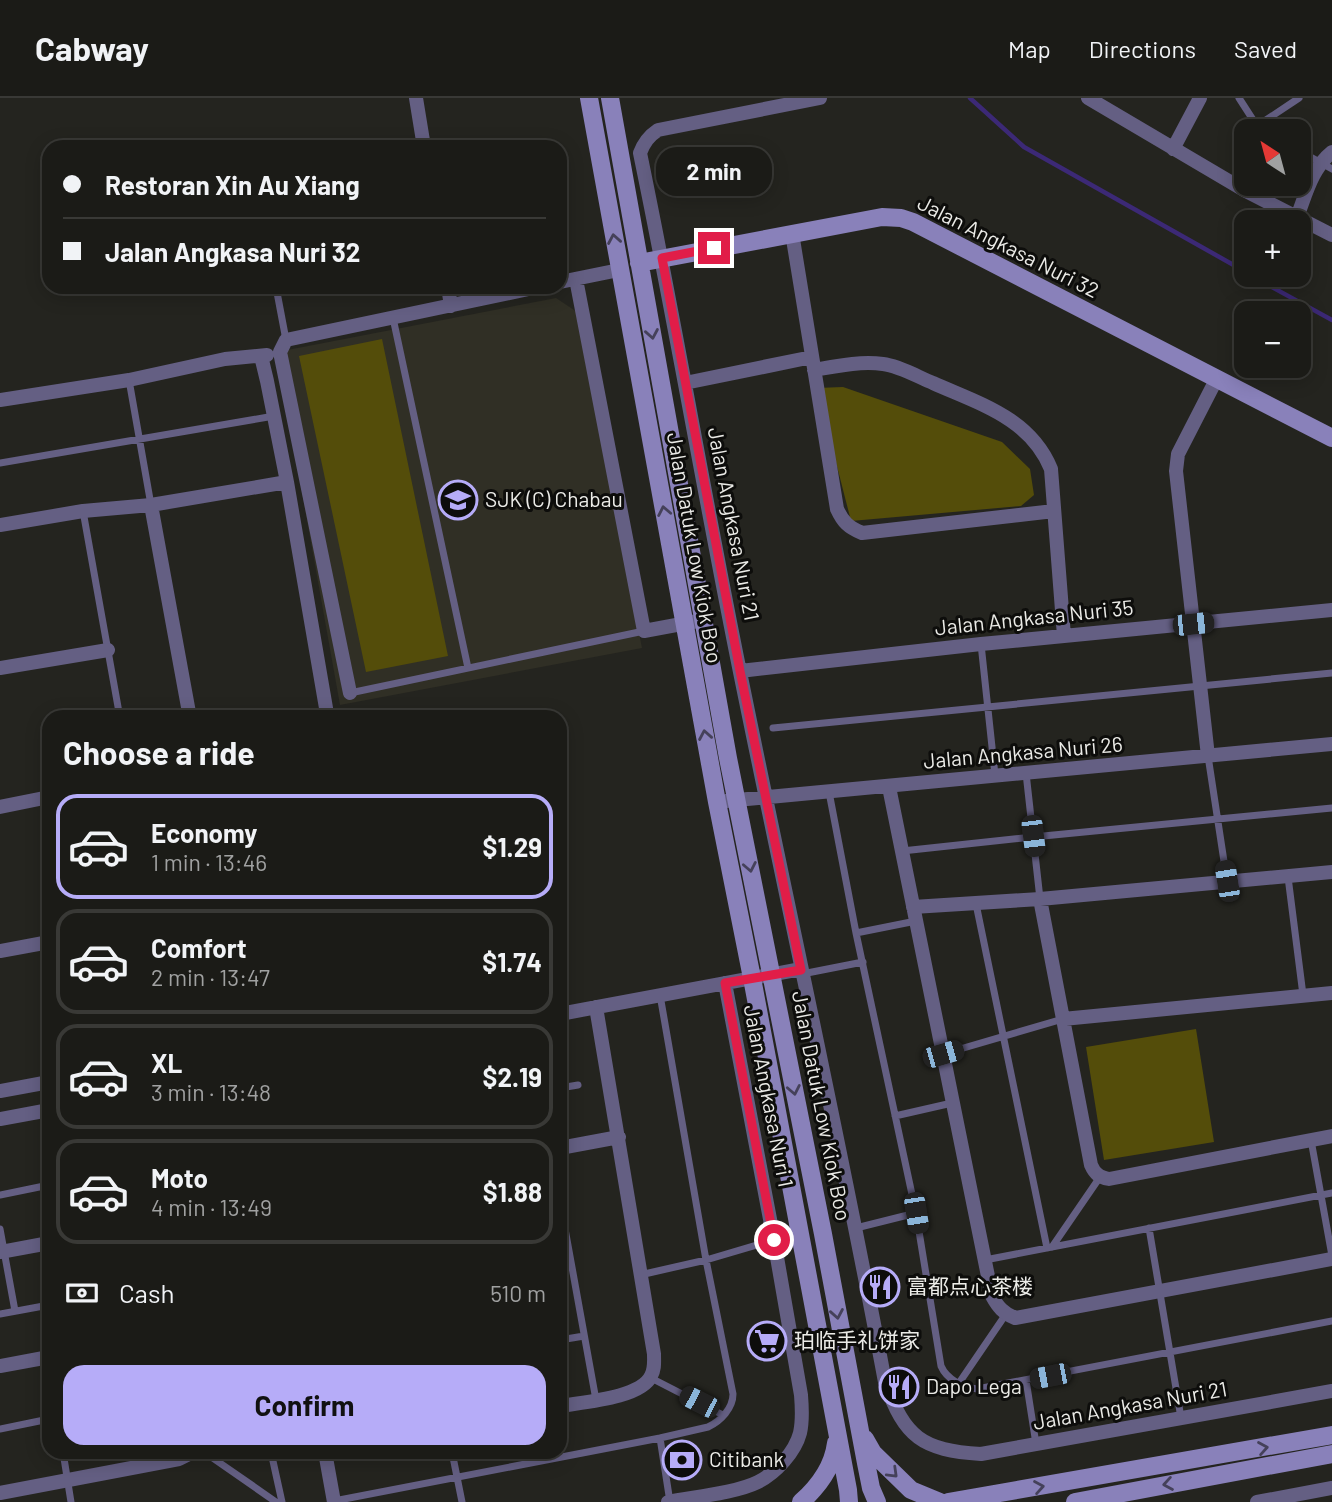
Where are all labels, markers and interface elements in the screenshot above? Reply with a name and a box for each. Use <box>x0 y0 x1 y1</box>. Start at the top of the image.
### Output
text: Cabway <box>35 28 149 68</box>
text: Map <box>1008 34 1051 63</box>
text: Directions <box>1089 34 1196 63</box>
text: Saved <box>1234 34 1297 63</box>
north arrow <box>1234 119 1311 196</box>
map controls <box>1234 119 1311 378</box>
callout: 2 min <box>656 146 772 195</box>
text: 2 min <box>686 157 742 185</box>
text: Restoran Xin Au Xiang <box>105 169 360 200</box>
street label: Jalan Angkasa Nuri 32 <box>914 189 1103 302</box>
button: + <box>1234 210 1311 287</box>
route end <box>698 232 730 264</box>
one-way arrow <box>607 233 622 245</box>
text: Jalan Angkasa Nuri 32 <box>105 236 360 267</box>
button: − <box>1234 301 1311 378</box>
one-way arrow <box>643 328 658 340</box>
street label: Jalan Angkasa Nuri 21 <box>703 425 765 622</box>
street label: Jalan Datuk Low Kiok Boo <box>663 430 728 665</box>
school or university icon: SJK (C) Chabau <box>437 479 479 521</box>
place label: SJK (C) Chabau <box>485 486 623 511</box>
one-way arrow <box>658 505 673 517</box>
street label: Jalan Angkasa Nuri 35 <box>933 594 1134 639</box>
car <box>1172 611 1215 637</box>
one-way arrow <box>698 729 713 741</box>
street label: Jalan Angkasa Nuri 26 <box>922 730 1124 773</box>
text: Choose a ride <box>63 733 255 771</box>
car <box>1021 814 1046 858</box>
icon: car <box>67 815 130 878</box>
text: Economy <box>151 817 257 848</box>
text: $1.29 <box>483 831 542 862</box>
text: 1 min · 13:46 <box>151 848 267 876</box>
car <box>1214 859 1241 903</box>
one-way arrow <box>741 861 756 873</box>
icon: car <box>67 930 130 993</box>
text: Comfort <box>151 932 247 963</box>
text: $1.74 <box>482 946 542 977</box>
text: 2 min · 13:47 <box>151 963 270 991</box>
street label: Jalan Datuk Low Kiok Boo <box>788 989 857 1223</box>
street label: Jalan Angkasa Nuri 1 <box>740 1002 799 1189</box>
car <box>920 1038 967 1070</box>
icon: car <box>67 1045 130 1108</box>
text: XL <box>151 1047 182 1078</box>
text: $2.19 <box>483 1061 542 1092</box>
text: 3 min · 13:48 <box>151 1078 271 1106</box>
one-way arrow <box>786 1084 801 1096</box>
icon: car <box>67 1160 130 1223</box>
text: Moto <box>151 1162 208 1193</box>
text: $1.88 <box>483 1176 542 1207</box>
car <box>903 1191 930 1235</box>
text: 4 min · 13:49 <box>151 1193 272 1221</box>
route start <box>758 1224 790 1256</box>
restaurant icon: 富都点心茶楼 <box>859 1266 901 1308</box>
place label: 富都点心茶楼 <box>907 1273 1033 1298</box>
icon: cash <box>63 1274 101 1312</box>
text: Cash <box>119 1277 174 1308</box>
text: 510 m <box>490 1279 546 1307</box>
one-way arrow <box>829 1308 844 1320</box>
supermarket icon: 珀临手礼饼家 <box>746 1320 788 1362</box>
place label: 珀临手礼饼家 <box>794 1327 920 1352</box>
car <box>1028 1362 1073 1390</box>
button: Confirm <box>63 1365 546 1445</box>
restaurant icon: Dapo Lega <box>878 1366 920 1408</box>
place label: Dapo Lega <box>926 1373 1022 1398</box>
street label: Jalan Angkasa Nuri 21 <box>1031 1375 1229 1434</box>
car <box>676 1383 723 1421</box>
bank icon: Citibank <box>661 1439 703 1481</box>
one-way arrow <box>1257 1441 1269 1456</box>
place label: Citibank <box>709 1446 784 1471</box>
one-way arrow <box>885 1465 898 1478</box>
one-way arrow <box>1162 1476 1174 1491</box>
one-way arrow <box>1033 1480 1045 1495</box>

